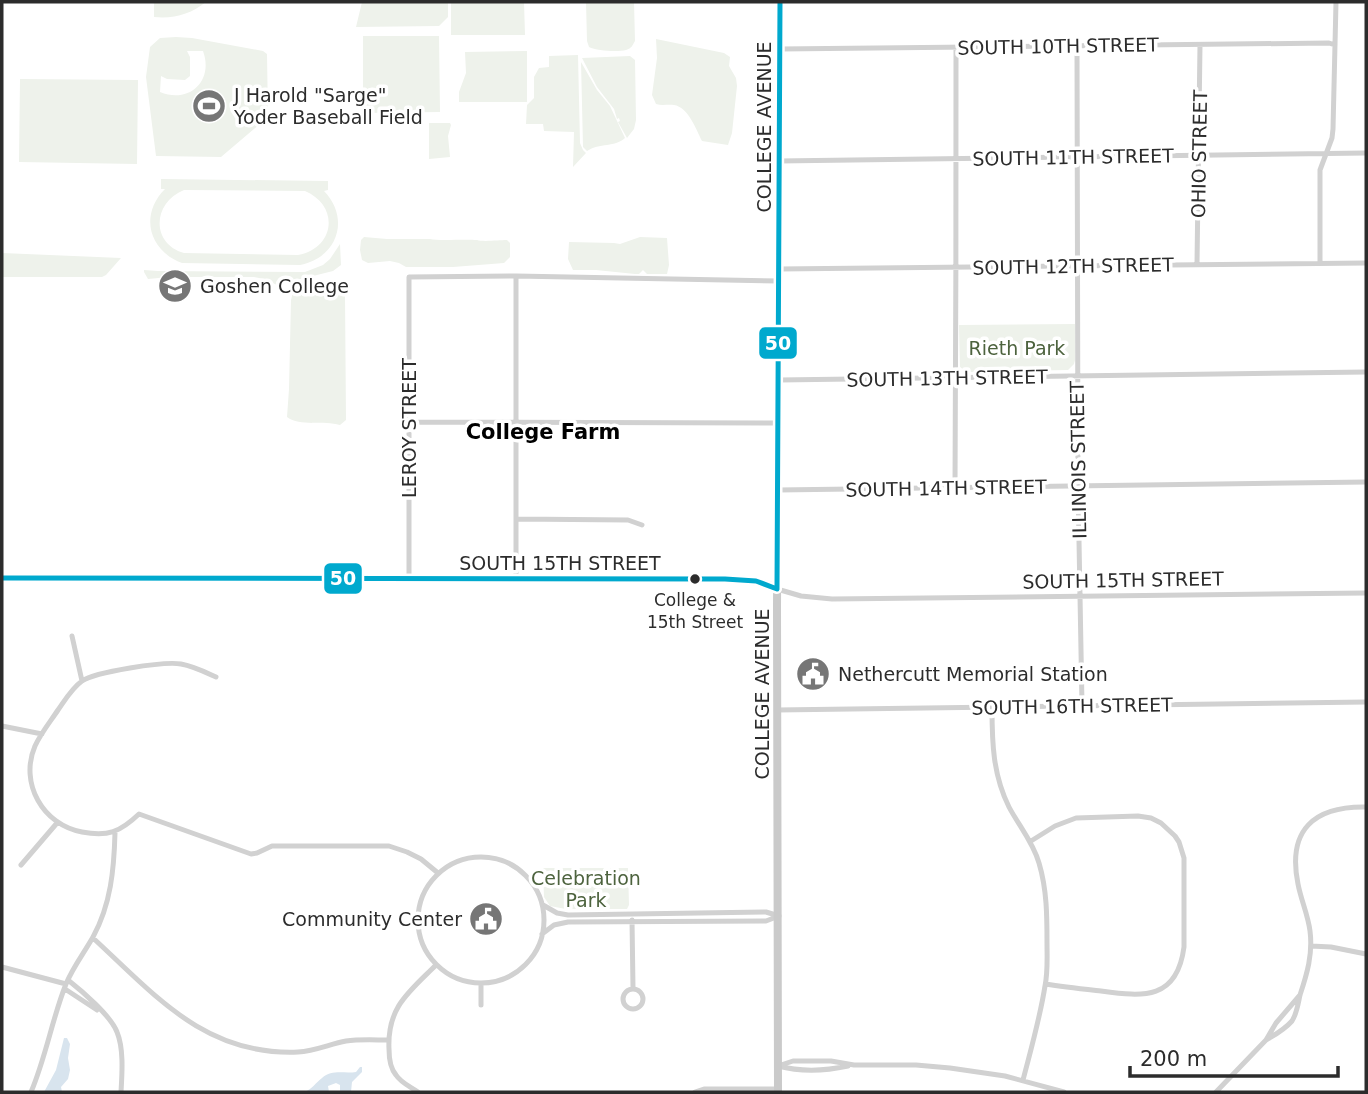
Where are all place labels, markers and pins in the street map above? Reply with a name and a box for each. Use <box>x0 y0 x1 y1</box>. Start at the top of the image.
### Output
place label: J Harold "Sarge" Yoder Baseball Field <box>233 84 423 128</box>
sports icon: J Harold "Sarge" Yoder Baseball Field <box>190 87 228 125</box>
school or university icon: Goshen College <box>156 267 194 305</box>
place label: Goshen College <box>200 275 349 297</box>
marker: College & 15th Street <box>688 572 702 586</box>
place label: College & 15th Street <box>647 590 743 632</box>
public building icon: Nethercutt Memorial Station <box>794 655 832 693</box>
place label: Nethercutt Memorial Station <box>838 663 1108 685</box>
public building icon: Community Center <box>467 900 505 938</box>
place label: Community Center <box>282 908 462 930</box>

